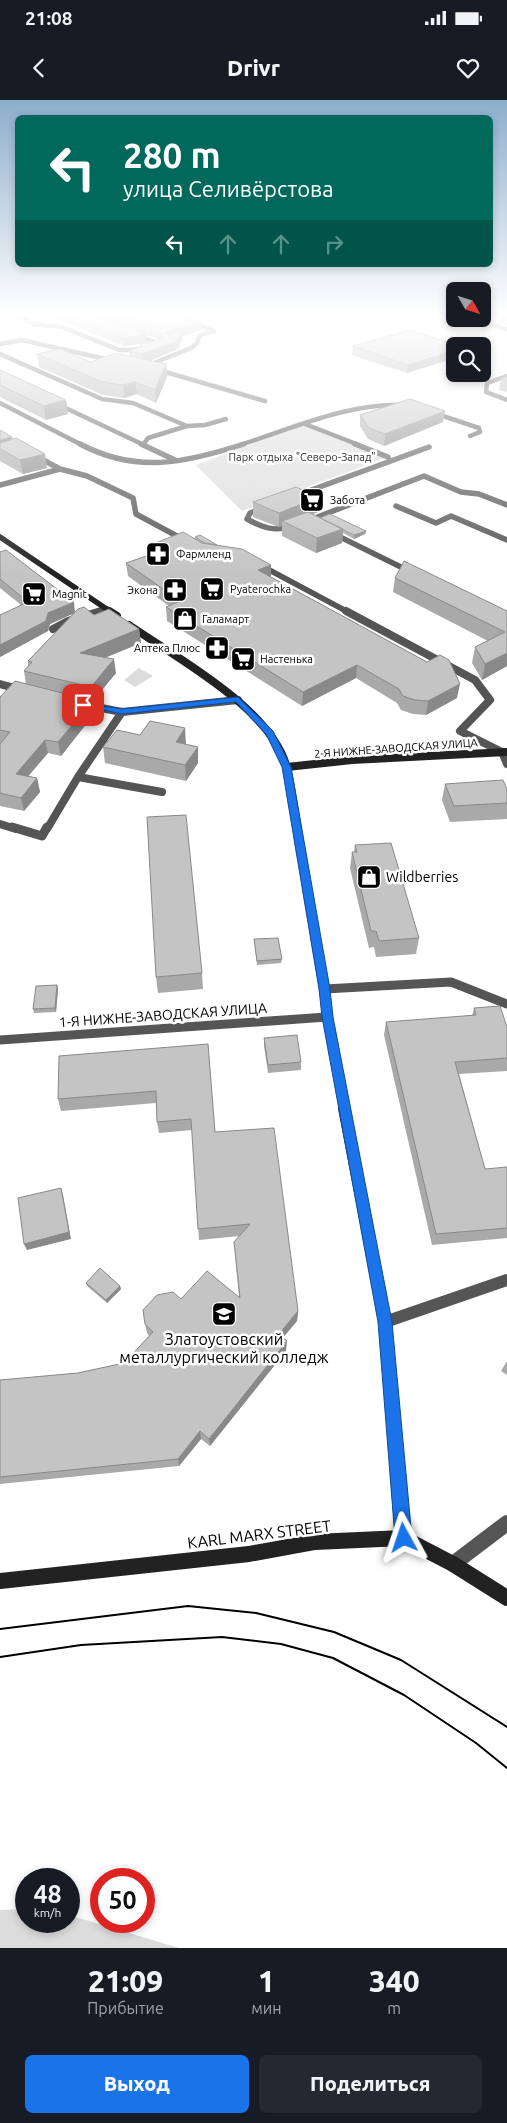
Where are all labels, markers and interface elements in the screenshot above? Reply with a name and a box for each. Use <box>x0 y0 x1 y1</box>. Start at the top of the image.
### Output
text: 21:08 <box>25 7 73 29</box>
icon: back <box>25 54 53 82</box>
icon: heart <box>454 54 482 82</box>
text: Drivr <box>227 55 280 80</box>
icon: left <box>40 135 105 200</box>
text: 280 m <box>123 135 221 175</box>
text: улица Селивёрстова <box>123 176 334 201</box>
icon: left <box>161 230 189 258</box>
icon: ahead <box>214 230 242 258</box>
icon: ahead <box>267 230 295 258</box>
icon: right <box>320 230 348 258</box>
north arrow <box>446 282 491 328</box>
map controls <box>446 282 491 382</box>
button: search <box>446 337 491 382</box>
park label: Парк отдыха "Северо-Запад" <box>228 451 376 463</box>
supermarket icon: Забота <box>299 487 325 513</box>
place label: Забота <box>330 494 365 506</box>
pharmacy icon: Фармленд <box>145 541 171 567</box>
place label: Фармленд <box>176 548 231 560</box>
supermarket icon: Pyaterochka <box>199 576 225 602</box>
pharmacy icon: Экона <box>162 577 188 603</box>
supermarket icon: Magnit <box>21 581 47 607</box>
place label: Pyaterochka <box>230 583 291 595</box>
place label: Экона <box>127 584 158 596</box>
place label: Magnit <box>52 588 87 600</box>
shop icon: Галамарт <box>172 606 198 632</box>
place label: Галамарт <box>202 613 249 625</box>
pharmacy icon: Аптека Плюс <box>204 635 230 661</box>
place label: Аптека Плюс <box>134 642 200 654</box>
supermarket icon: Настенька <box>230 646 256 672</box>
place label: Настенька <box>260 653 313 665</box>
pin <box>62 684 104 726</box>
icon: arrive <box>69 691 97 719</box>
street label: 2-Я НИЖНЕ-ЗАВОДСКАЯ УЛИЦА <box>314 736 479 760</box>
shop icon: Wildberries <box>356 864 382 890</box>
place label: Wildberries <box>386 869 458 885</box>
street label: 1-Я НИЖНЕ-ЗАВОДСКАЯ УЛИЦА <box>58 1000 268 1030</box>
school or university icon: Златоустовский металлургический колледж <box>211 1301 237 1327</box>
place label: Златоустовский металлургический колледж <box>119 1330 329 1366</box>
position arrow <box>377 1511 429 1563</box>
street label: KARL MARX STREET <box>186 1516 332 1552</box>
speed limit sign: 50 <box>90 1868 155 1933</box>
text: 48 <box>33 1880 62 1908</box>
text: km/h <box>34 1906 61 1919</box>
text: 21:09 <box>88 1964 163 1998</box>
text: 1 <box>258 1964 275 1998</box>
text: 340 <box>369 1964 420 1998</box>
text: Прибытие <box>87 1999 164 2017</box>
text: мин <box>251 1999 282 2017</box>
text: m <box>387 1999 401 2017</box>
button: Выход <box>25 2055 249 2113</box>
button: Поделиться <box>259 2055 482 2113</box>

